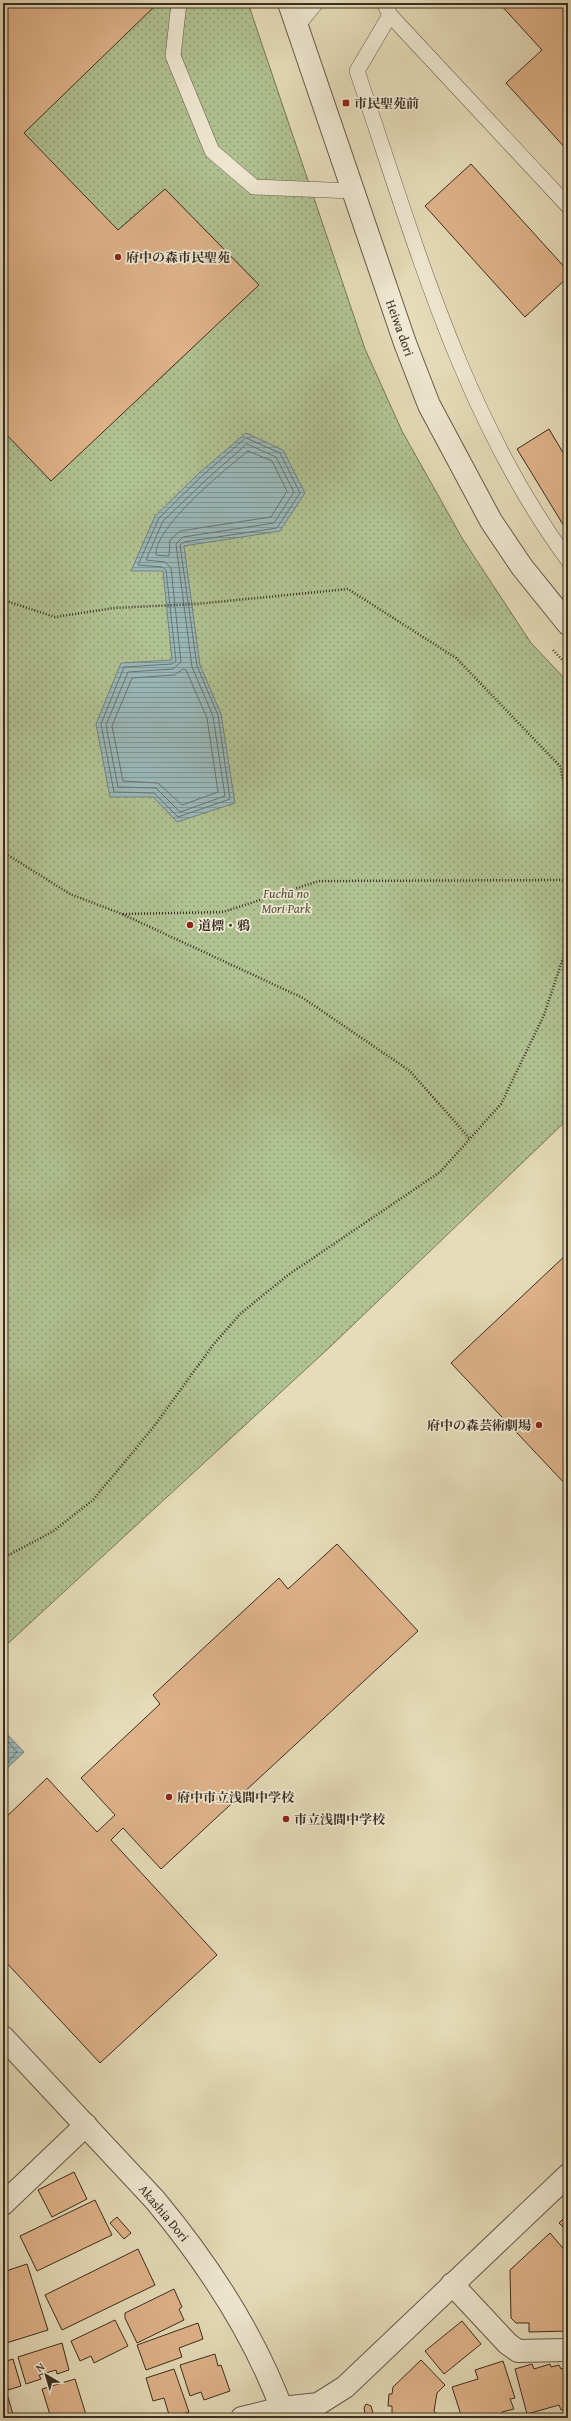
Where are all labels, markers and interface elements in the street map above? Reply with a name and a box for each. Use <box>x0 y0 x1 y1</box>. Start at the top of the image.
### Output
place label: 市民聖苑前 <box>354 94 419 113</box>
marker: 市民聖苑前 <box>341 98 351 108</box>
place label: 府中の森市民聖苑 <box>126 248 230 267</box>
marker: 府中の森市民聖苑 <box>113 252 123 262</box>
street label: Heiwa dori <box>381 297 419 359</box>
park label: Fuchū no Mori Park <box>261 884 311 918</box>
place label: 道標・鴉 <box>198 916 250 935</box>
marker: 道標・鴉 <box>185 920 195 930</box>
place label: 府中の森芸術劇場 <box>427 1416 531 1435</box>
marker: 府中の森芸術劇場 <box>534 1420 544 1430</box>
place label: 府中市立浅間中学校 <box>177 1788 295 1807</box>
marker: 府中市立浅間中学校 <box>164 1792 174 1802</box>
place label: 市立浅間中学校 <box>294 1810 386 1829</box>
marker: 市立浅間中学校 <box>281 1814 291 1824</box>
street label: Akashia Dori <box>134 2180 194 2246</box>
north arrow <box>26 2355 66 2395</box>
text: N <box>32 2358 48 2376</box>

